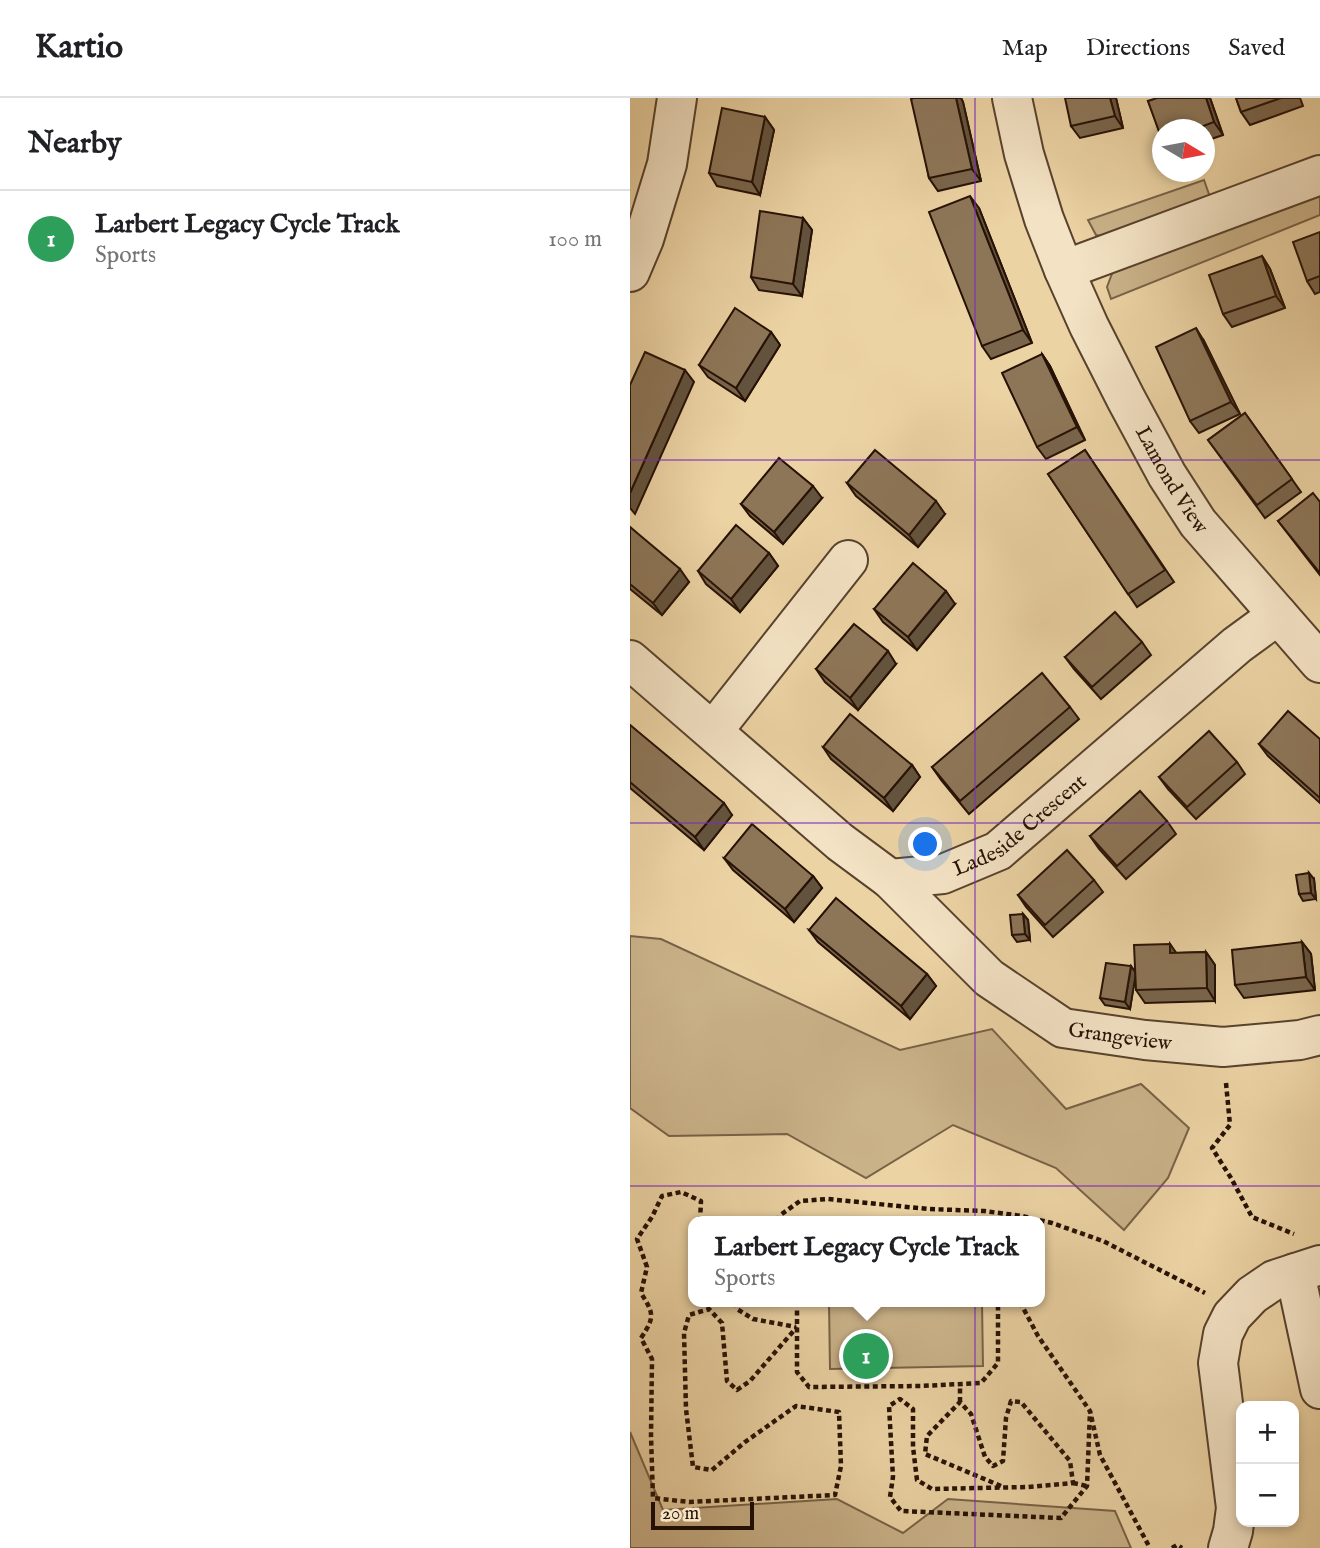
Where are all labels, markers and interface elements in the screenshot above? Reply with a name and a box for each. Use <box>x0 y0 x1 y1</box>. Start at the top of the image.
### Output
text: Kartio <box>35 27 123 69</box>
text: Map <box>1002 33 1048 64</box>
text: Directions <box>1086 33 1190 64</box>
text: Saved <box>1228 33 1285 64</box>
north arrow <box>1152 119 1215 182</box>
text: Nearby <box>28 125 121 163</box>
text: Larbert Legacy Cycle Track <box>95 208 399 241</box>
text: 1 <box>47 225 55 254</box>
text: 100 m <box>548 225 602 254</box>
text: Sports <box>95 241 156 270</box>
street label: Lamond View <box>1128 422 1214 541</box>
street label: Ladeside Crescent <box>949 769 1093 883</box>
your location <box>908 827 942 861</box>
street label: Grangeview <box>1066 1017 1174 1057</box>
popup <box>688 1216 1045 1307</box>
text: Larbert Legacy Cycle Track <box>714 1231 1019 1264</box>
text: Sports <box>714 1264 775 1293</box>
pin: 1 <box>843 1330 889 1382</box>
map controls <box>1236 1401 1299 1527</box>
button: + <box>1236 1401 1299 1464</box>
button: − <box>1236 1464 1299 1527</box>
scale bar <box>651 1499 754 1531</box>
text: 20 m <box>662 1502 699 1526</box>

